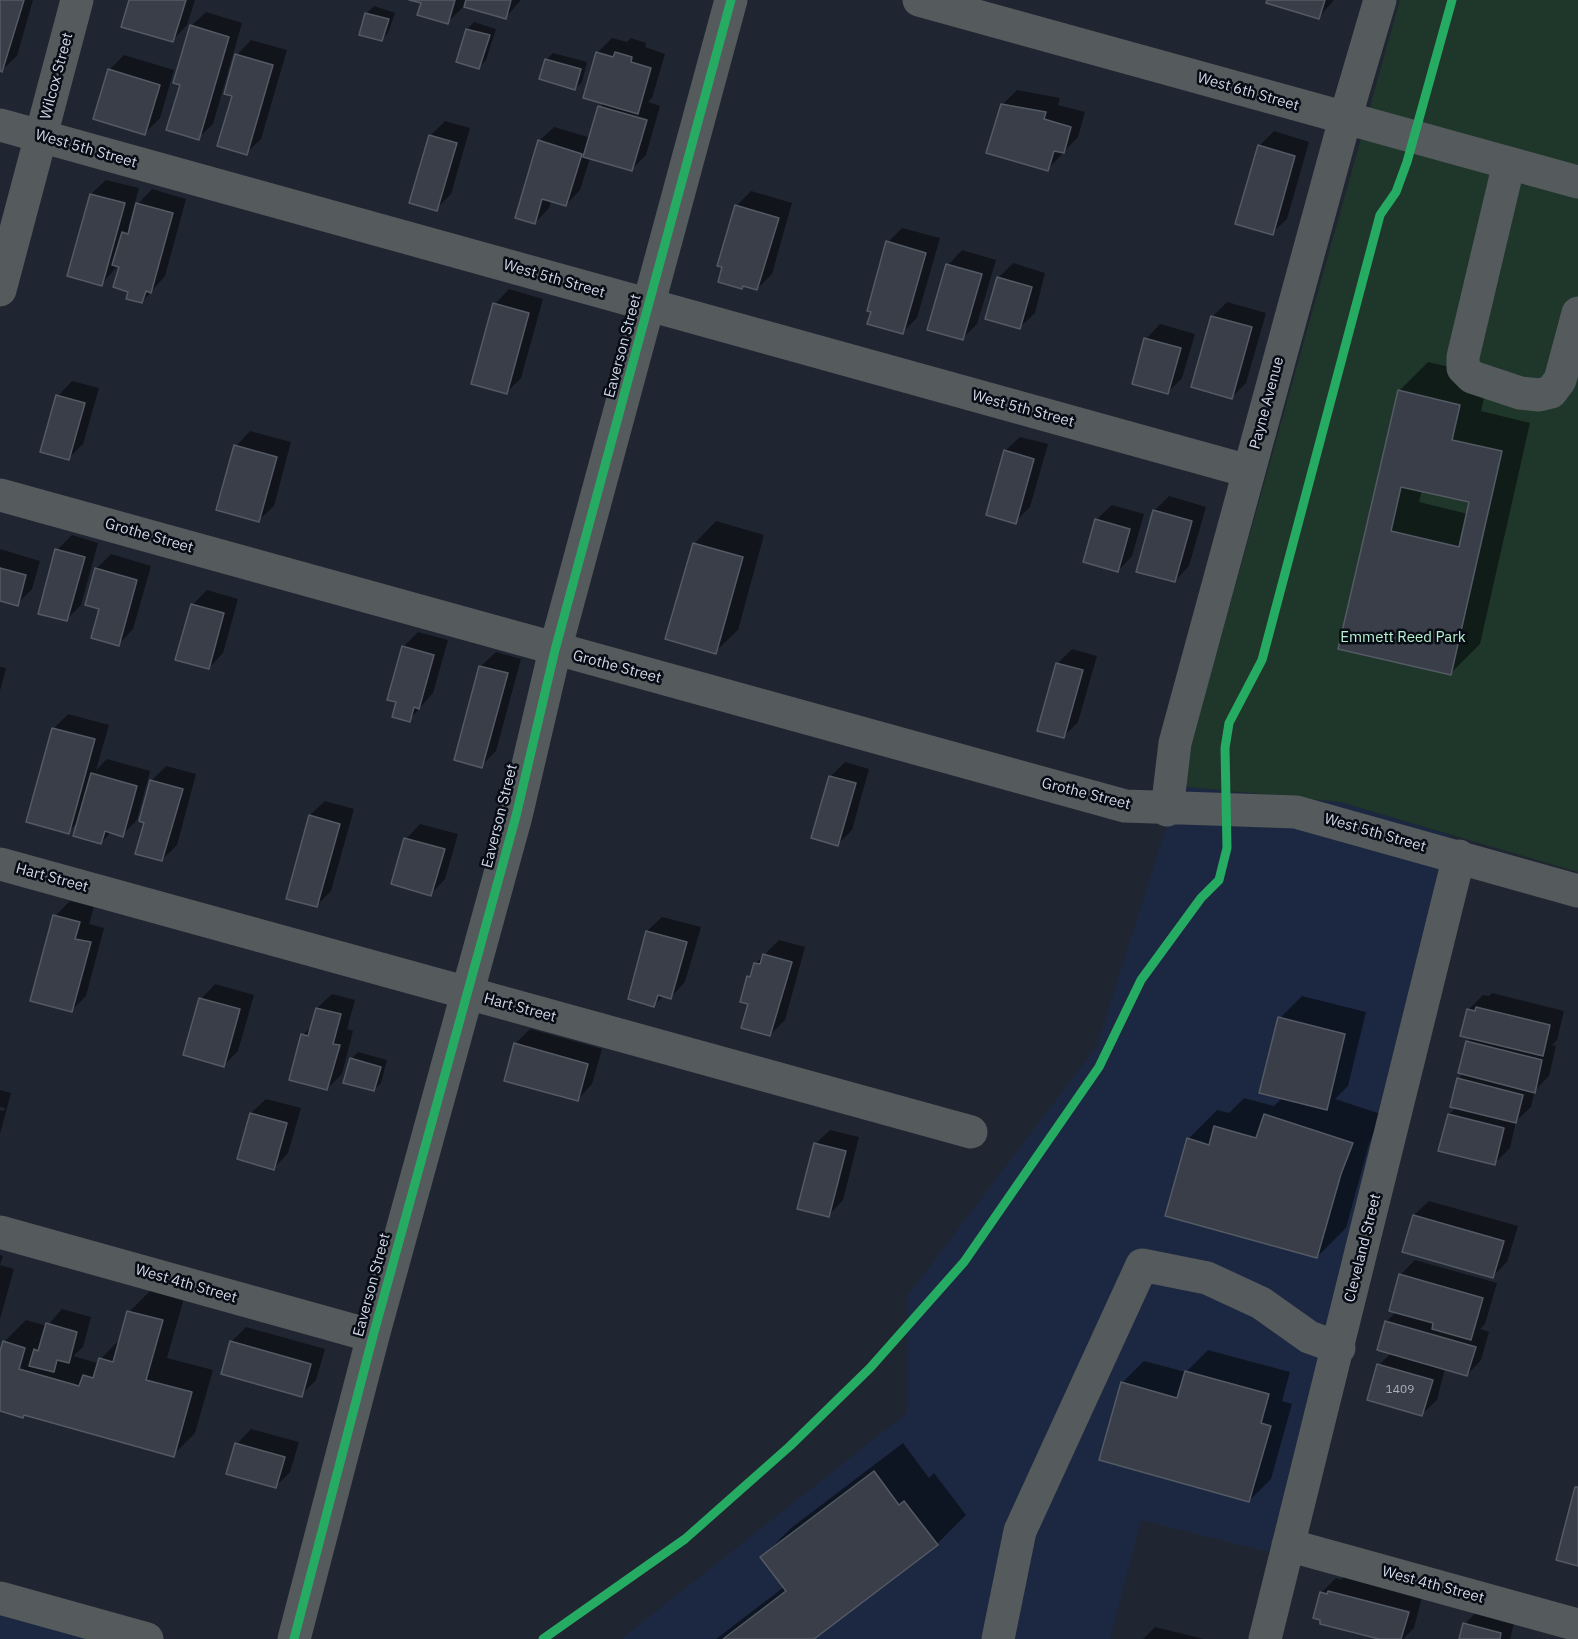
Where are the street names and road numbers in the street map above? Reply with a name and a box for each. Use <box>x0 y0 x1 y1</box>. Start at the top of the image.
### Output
street label: Wilcox Street <box>37 31 77 121</box>
street label: West 6th Street <box>1195 69 1301 115</box>
street label: West 5th Street <box>33 126 139 172</box>
street label: West 5th Street <box>501 256 607 302</box>
street label: Eaverson Street <box>601 292 645 400</box>
street label: Payne Avenue <box>1246 355 1288 451</box>
street label: West 5th Street <box>970 387 1076 431</box>
street label: Grothe Street <box>103 515 195 557</box>
street label: Grothe Street <box>571 647 663 687</box>
street label: Eaverson Street <box>478 762 522 870</box>
street label: Grothe Street <box>1040 774 1132 814</box>
street label: West 5th Street <box>1322 810 1428 856</box>
street label: Hart Street <box>14 860 90 896</box>
street label: Hart Street <box>482 990 558 1026</box>
street label: Cleveland Street <box>1341 1192 1385 1304</box>
street label: Eaverson Street <box>350 1231 394 1339</box>
street label: West 4th Street <box>133 1261 239 1307</box>
street label: West 4th Street <box>1380 1563 1486 1607</box>

